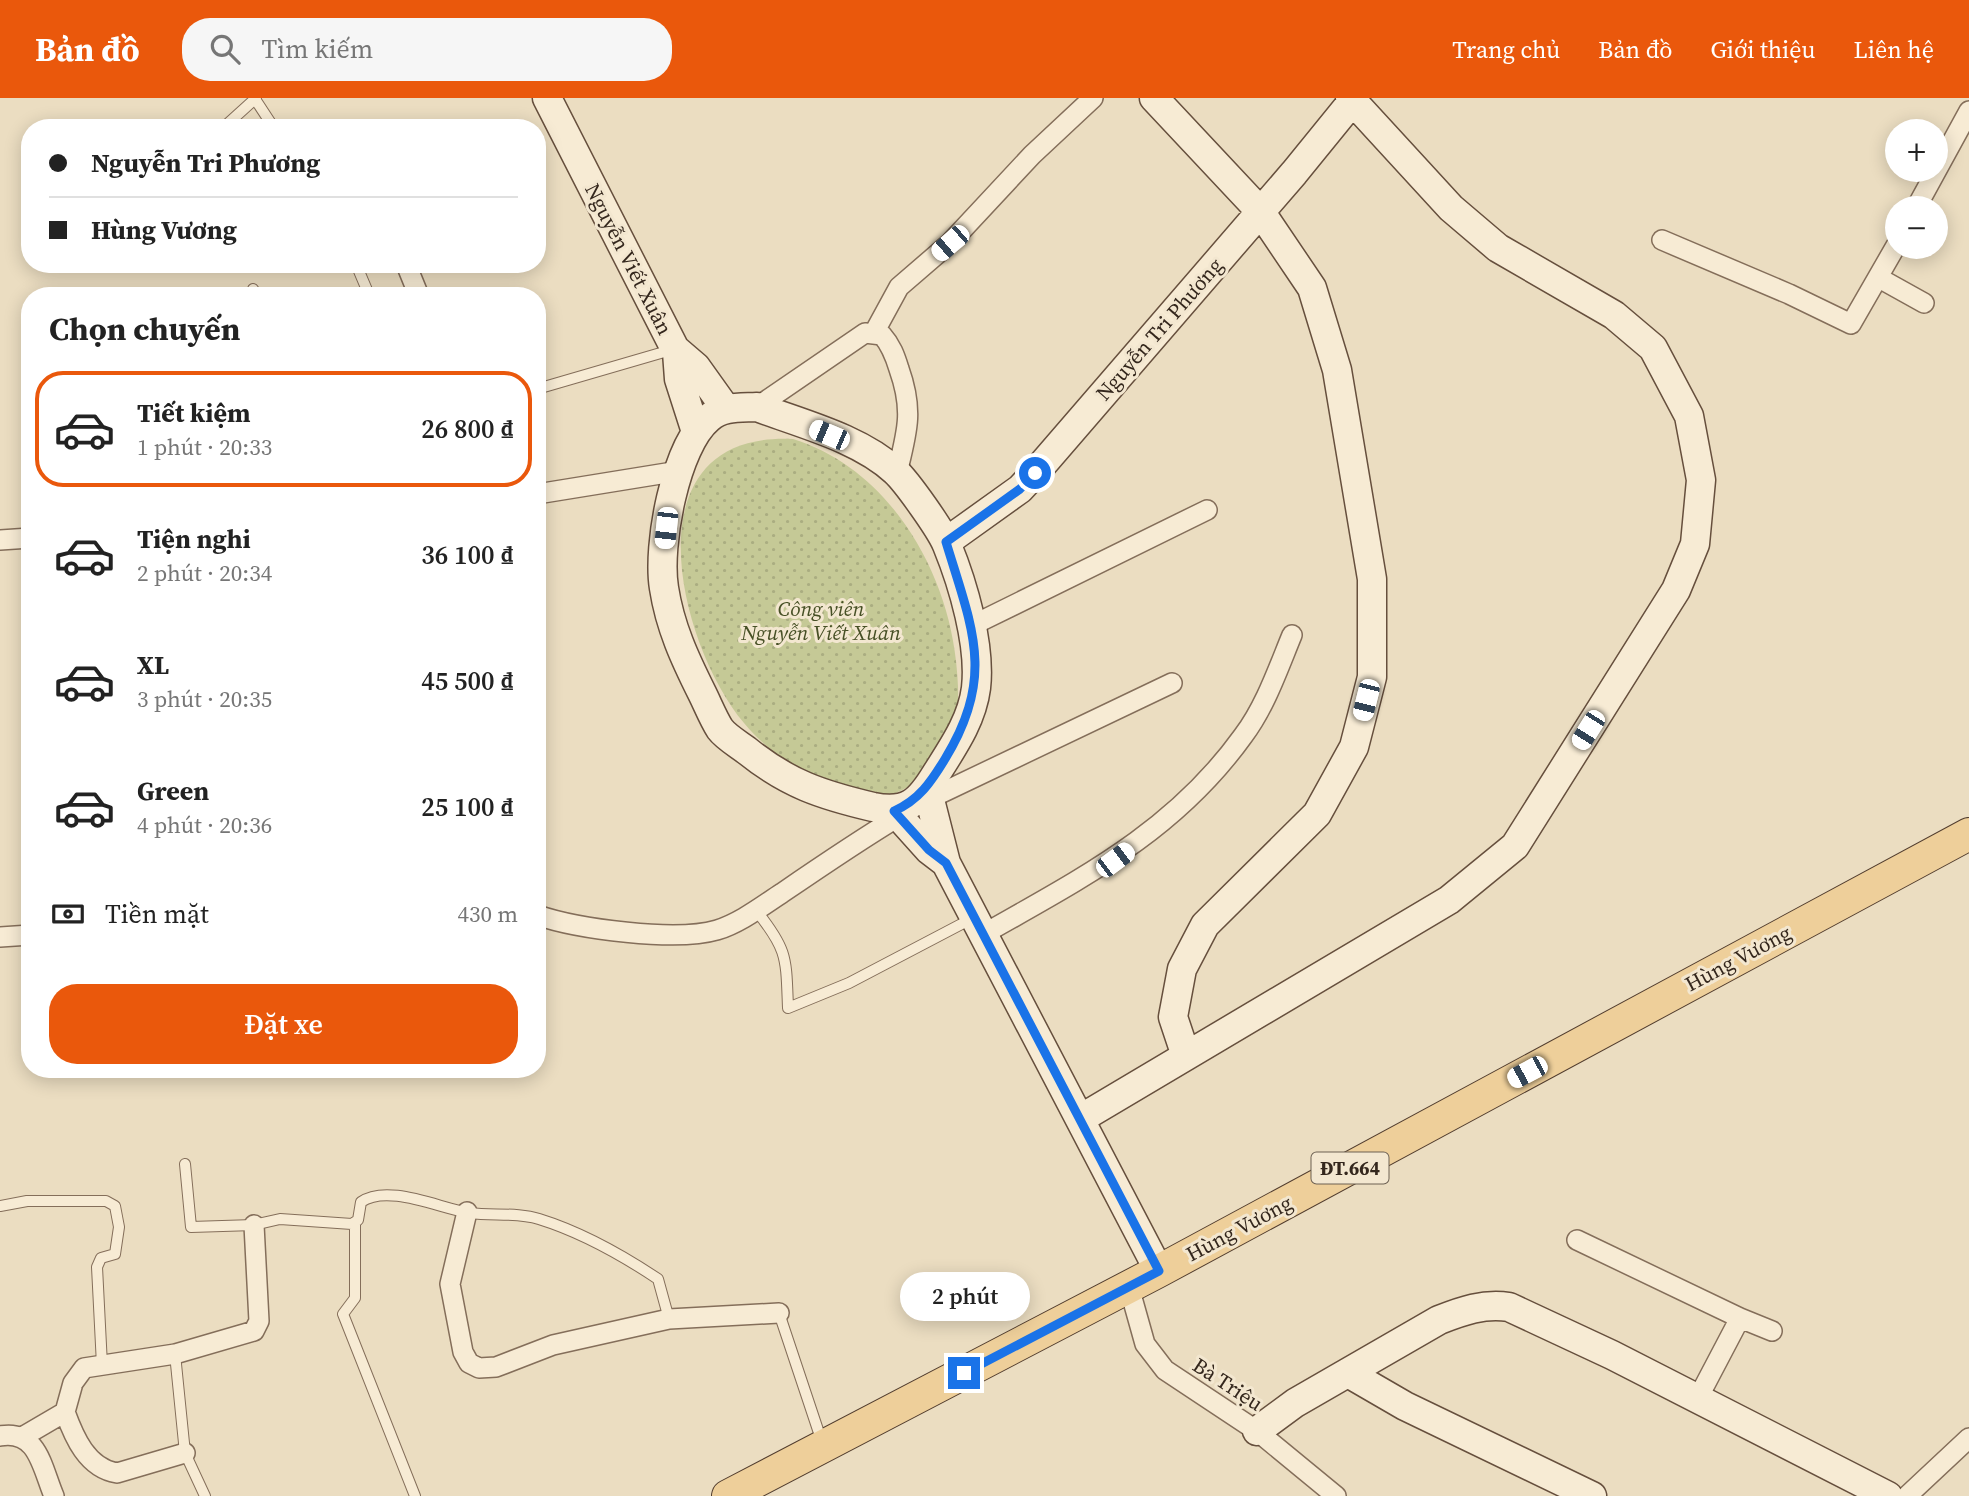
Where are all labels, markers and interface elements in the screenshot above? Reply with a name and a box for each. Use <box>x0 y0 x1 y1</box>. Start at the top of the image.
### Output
search box <box>182 18 672 81</box>
text: Bản đồ <box>35 27 140 72</box>
icon: search <box>206 30 244 68</box>
text: Tìm kiếm <box>262 31 373 67</box>
text: Trang chủ <box>1452 33 1560 66</box>
text: Bản đồ <box>1598 33 1672 66</box>
text: Giới thiệu <box>1710 33 1816 66</box>
text: Liên hệ <box>1854 33 1934 66</box>
map controls <box>1885 119 1948 259</box>
button: + <box>1885 119 1948 182</box>
text: Nguyễn Tri Phương <box>91 145 320 181</box>
street label: Nguyễn Viết Xuân <box>578 178 680 340</box>
button: − <box>1885 196 1948 259</box>
text: Hùng Vương <box>91 212 237 248</box>
car <box>928 221 973 265</box>
street label: Nguyễn Tri Phương <box>1089 251 1229 407</box>
text: Chọn chuyến <box>49 307 240 351</box>
text: Tiết kiệm <box>137 395 251 431</box>
icon: car <box>53 398 116 461</box>
text: 26 800 ₫ <box>421 411 514 447</box>
car <box>806 417 853 453</box>
text: 1 phút · 20:33 <box>137 431 272 463</box>
route start <box>1019 457 1051 489</box>
car <box>654 506 679 550</box>
text: Tiện nghi <box>137 521 251 557</box>
icon: car <box>53 524 116 587</box>
text: 36 100 ₫ <box>421 537 514 573</box>
text: 2 phút · 20:34 <box>137 557 272 589</box>
park label: Công viên Nguyễn Viết Xuân <box>740 594 901 647</box>
text: XL <box>137 647 169 683</box>
icon: car <box>53 650 116 713</box>
text: 45 500 ₫ <box>421 663 514 699</box>
car <box>1351 677 1382 723</box>
text: 3 phút · 20:35 <box>137 683 272 715</box>
car <box>1568 707 1609 753</box>
text: Green <box>137 773 209 809</box>
icon: car <box>53 776 116 839</box>
text: 25 100 ₫ <box>421 789 514 825</box>
text: 4 phút · 20:36 <box>137 809 272 841</box>
car <box>1092 839 1139 881</box>
icon: cash <box>49 895 87 933</box>
text: Tiền mặt <box>105 896 209 932</box>
text: 430 m <box>457 898 518 930</box>
street label: Hùng Vương <box>1680 918 1796 998</box>
button: Đặt xe <box>49 984 518 1064</box>
car <box>1504 1053 1551 1091</box>
road number: ĐT.664 <box>1312 1152 1388 1184</box>
street label: Hùng Vương <box>1181 1188 1297 1268</box>
callout: 2 phút <box>899 1272 1029 1320</box>
text: 2 phút <box>932 1280 998 1312</box>
street label: Bà Triệu <box>1187 1350 1269 1418</box>
route end <box>948 1357 980 1389</box>

